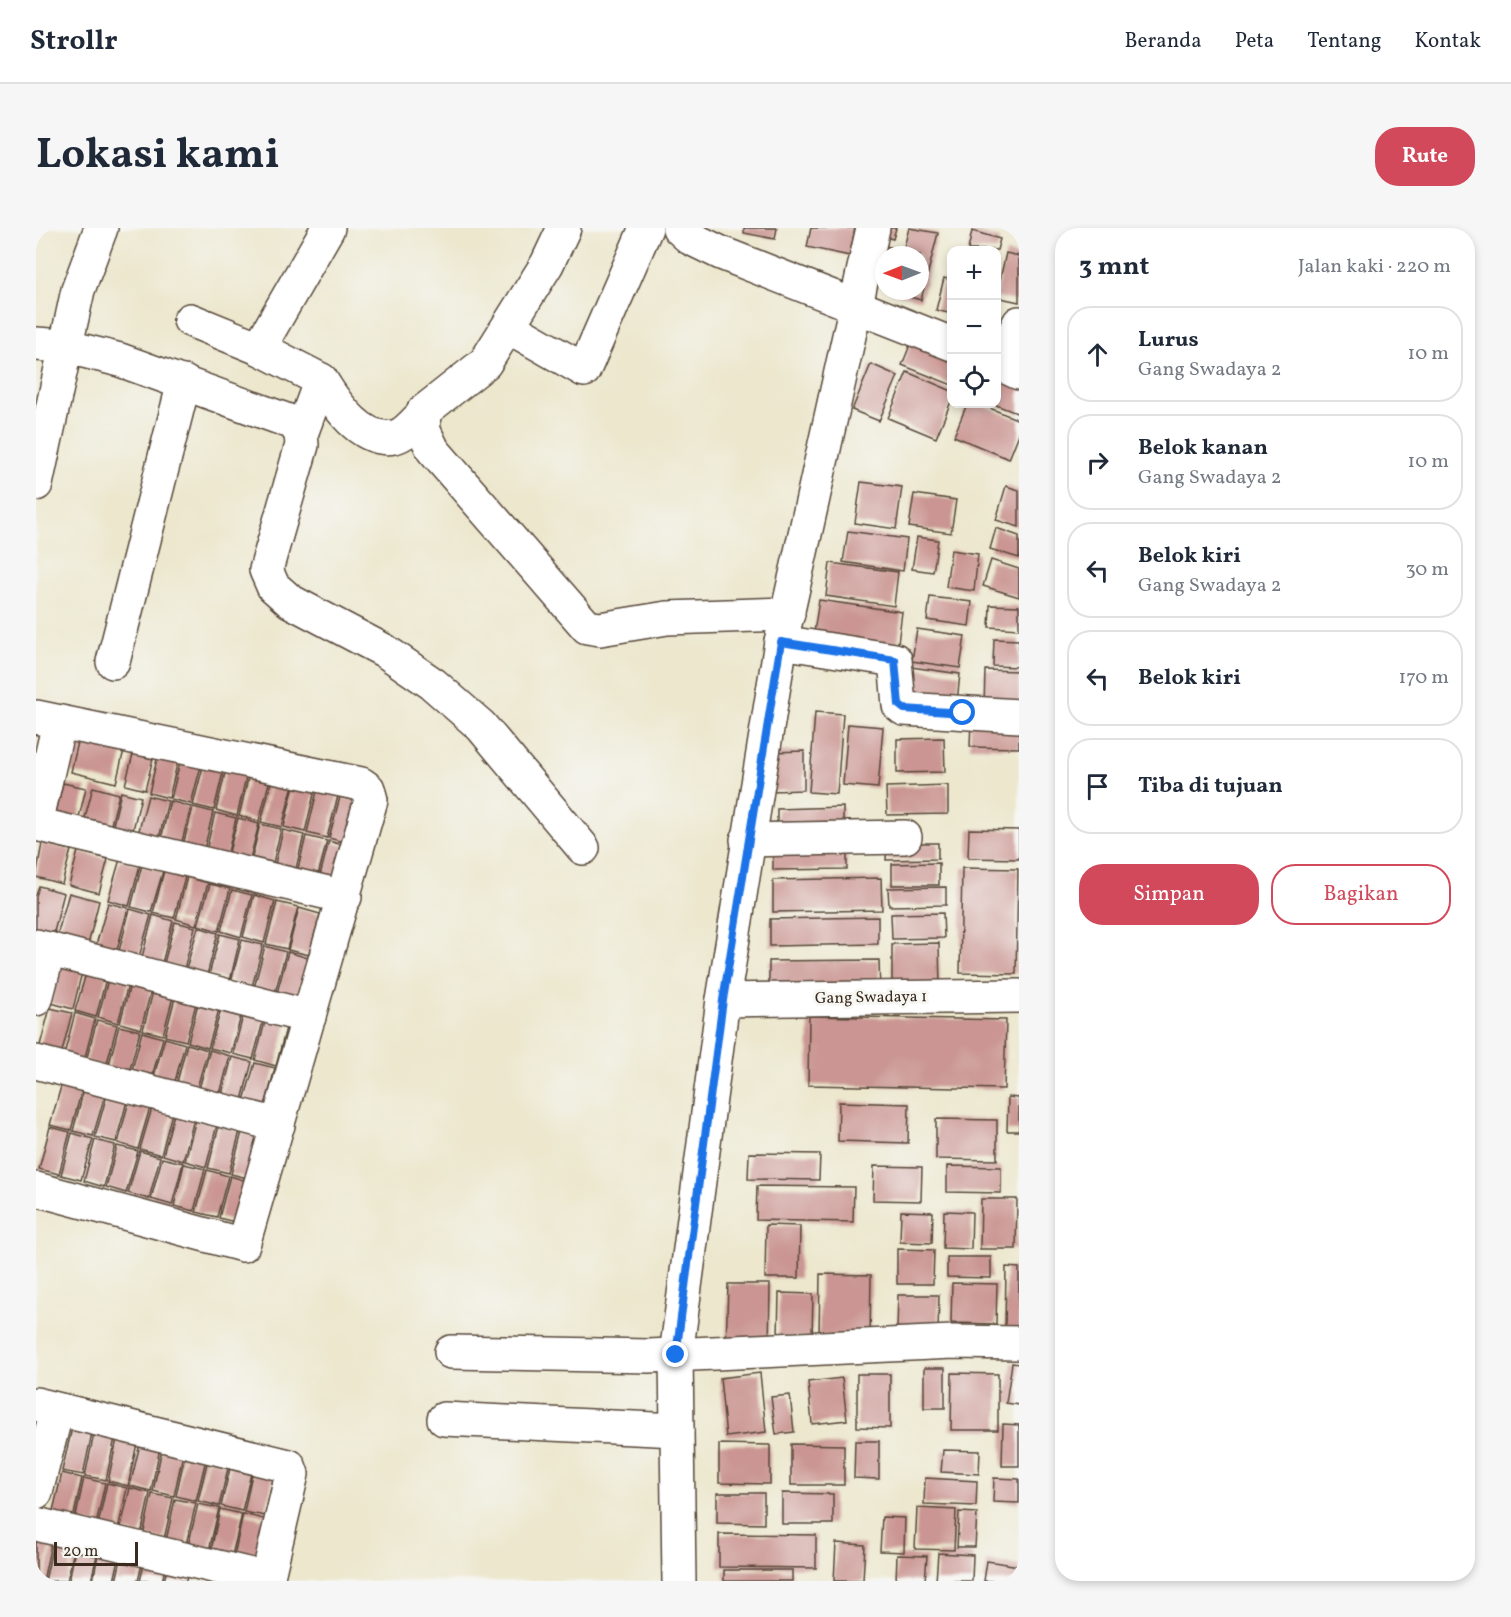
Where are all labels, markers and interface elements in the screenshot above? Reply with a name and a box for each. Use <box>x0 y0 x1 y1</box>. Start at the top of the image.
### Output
text: Strollr <box>30 22 118 61</box>
text: Beranda <box>1124 27 1202 56</box>
text: Peta <box>1235 27 1274 56</box>
text: Tentang <box>1307 27 1382 56</box>
text: Kontak <box>1415 27 1481 56</box>
text: Lokasi kami <box>36 127 280 186</box>
button: Rute <box>1375 127 1475 186</box>
north arrow <box>875 246 929 300</box>
map controls <box>947 246 1001 408</box>
button: + <box>947 246 1001 300</box>
text: 3 mnt <box>1079 249 1149 285</box>
text: Jalan kaki · 220 m <box>1298 253 1451 281</box>
button: − <box>947 300 1001 354</box>
text: Lurus <box>1138 325 1199 356</box>
icon: ahead <box>1081 338 1114 371</box>
text: 10 m <box>1408 340 1449 368</box>
button: locate <box>947 354 1001 408</box>
text: Gang Swadaya 2 <box>1138 356 1281 384</box>
text: Belok kanan <box>1138 433 1268 464</box>
icon: right <box>1081 446 1114 479</box>
text: 10 m <box>1408 448 1449 476</box>
text: Gang Swadaya 2 <box>1138 464 1281 492</box>
text: Belok kiri <box>1138 541 1241 572</box>
icon: left <box>1081 554 1114 587</box>
text: 30 m <box>1405 556 1449 584</box>
text: Gang Swadaya 2 <box>1138 572 1281 600</box>
icon: left <box>1081 662 1114 695</box>
text: Belok kiri <box>1138 663 1241 694</box>
text: 170 m <box>1399 664 1449 692</box>
route start <box>949 699 975 725</box>
icon: arrive <box>1081 770 1114 803</box>
text: Tiba di tujuan <box>1138 771 1283 802</box>
button: Simpan <box>1079 864 1259 925</box>
button: Bagikan <box>1271 864 1451 925</box>
street label: Gang Swadaya 1 <box>815 986 927 1010</box>
route end <box>662 1341 688 1367</box>
scale bar <box>54 1539 138 1566</box>
text: 20 m <box>63 1541 98 1563</box>

